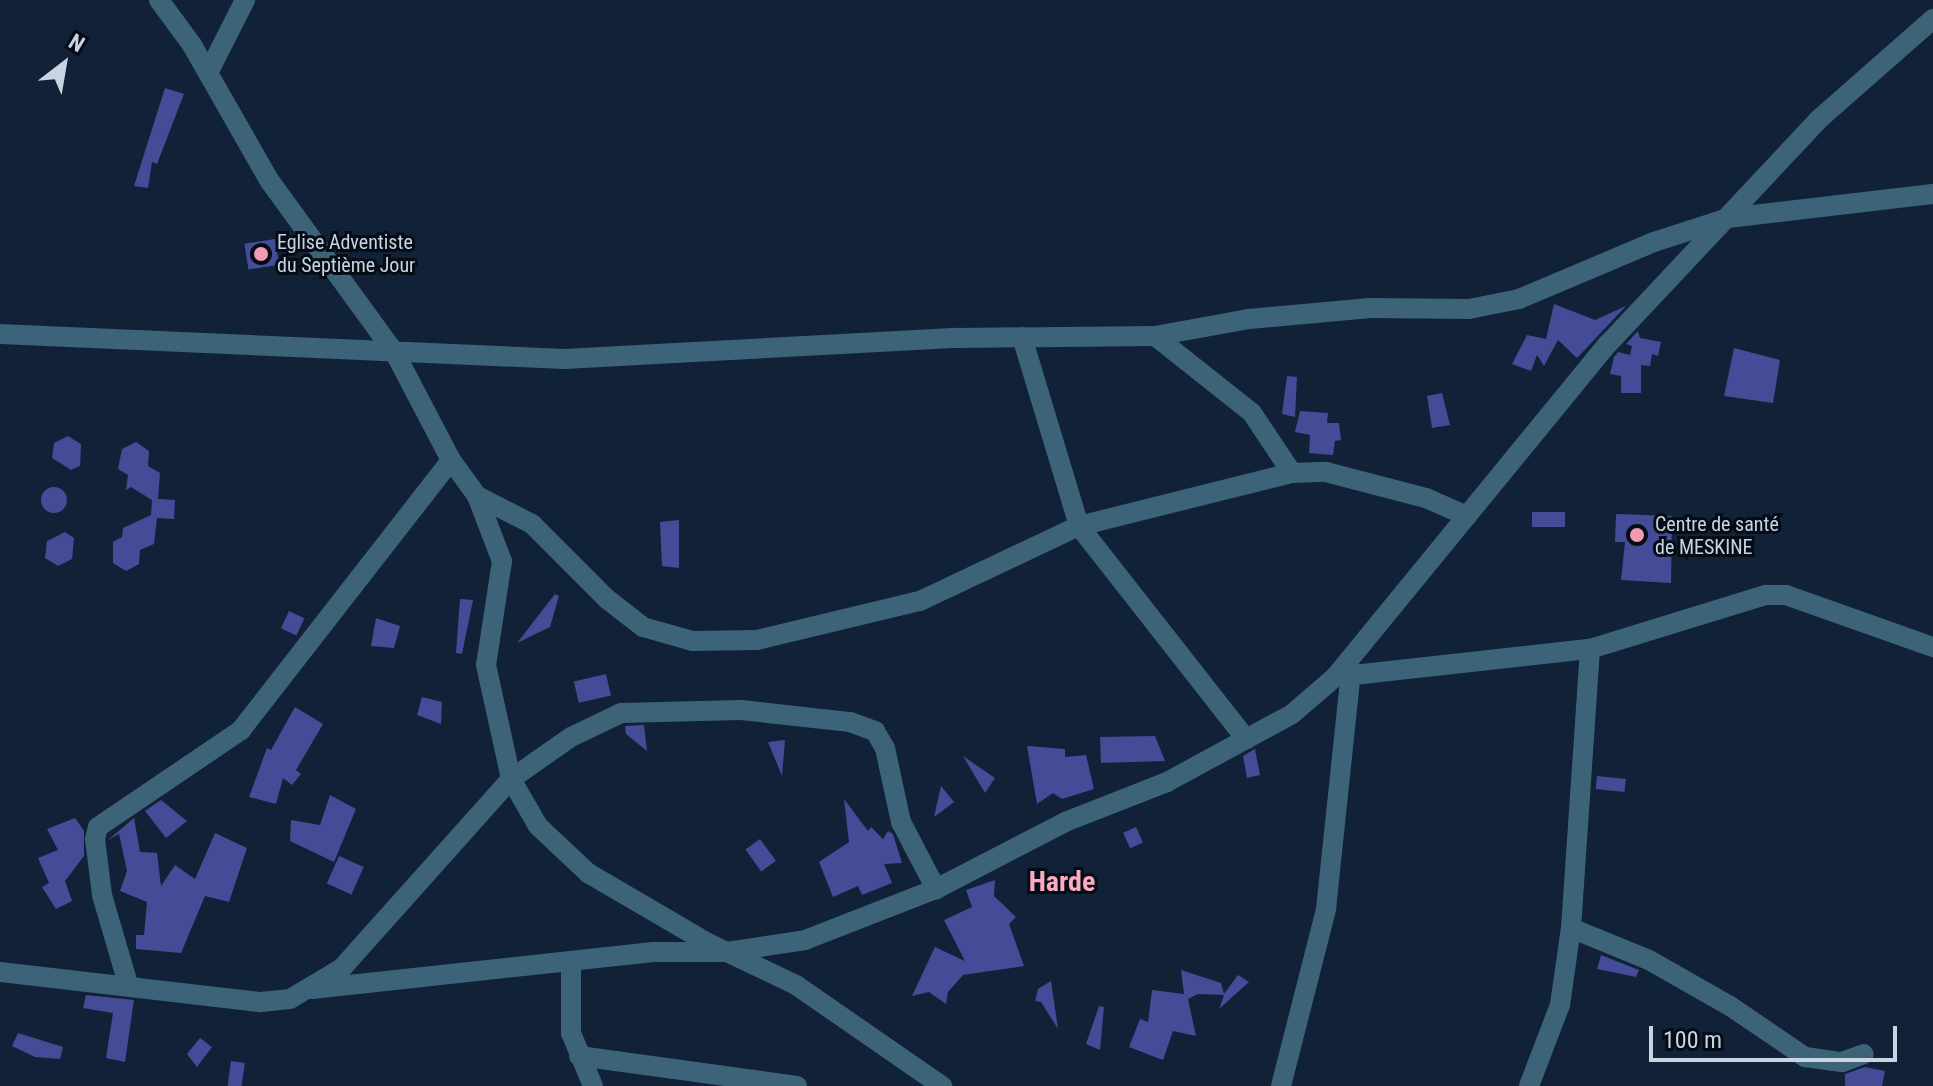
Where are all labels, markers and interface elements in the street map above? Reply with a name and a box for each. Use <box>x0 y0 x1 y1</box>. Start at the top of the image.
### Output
north arrow <box>24 24 104 104</box>
text: N <box>64 29 89 57</box>
place label: Eglise Adventiste du Septième Jour <box>277 230 415 277</box>
marker: Eglise Adventiste du Septième Jour <box>252 245 270 263</box>
place label: Centre de santé de MESKINE <box>1655 512 1779 559</box>
marker: Centre de santé de MESKINE <box>1626 524 1648 546</box>
district label: Harde <box>1029 865 1095 899</box>
scale bar <box>1653 1010 1901 1060</box>
text: 100 m <box>1663 1026 1722 1054</box>

